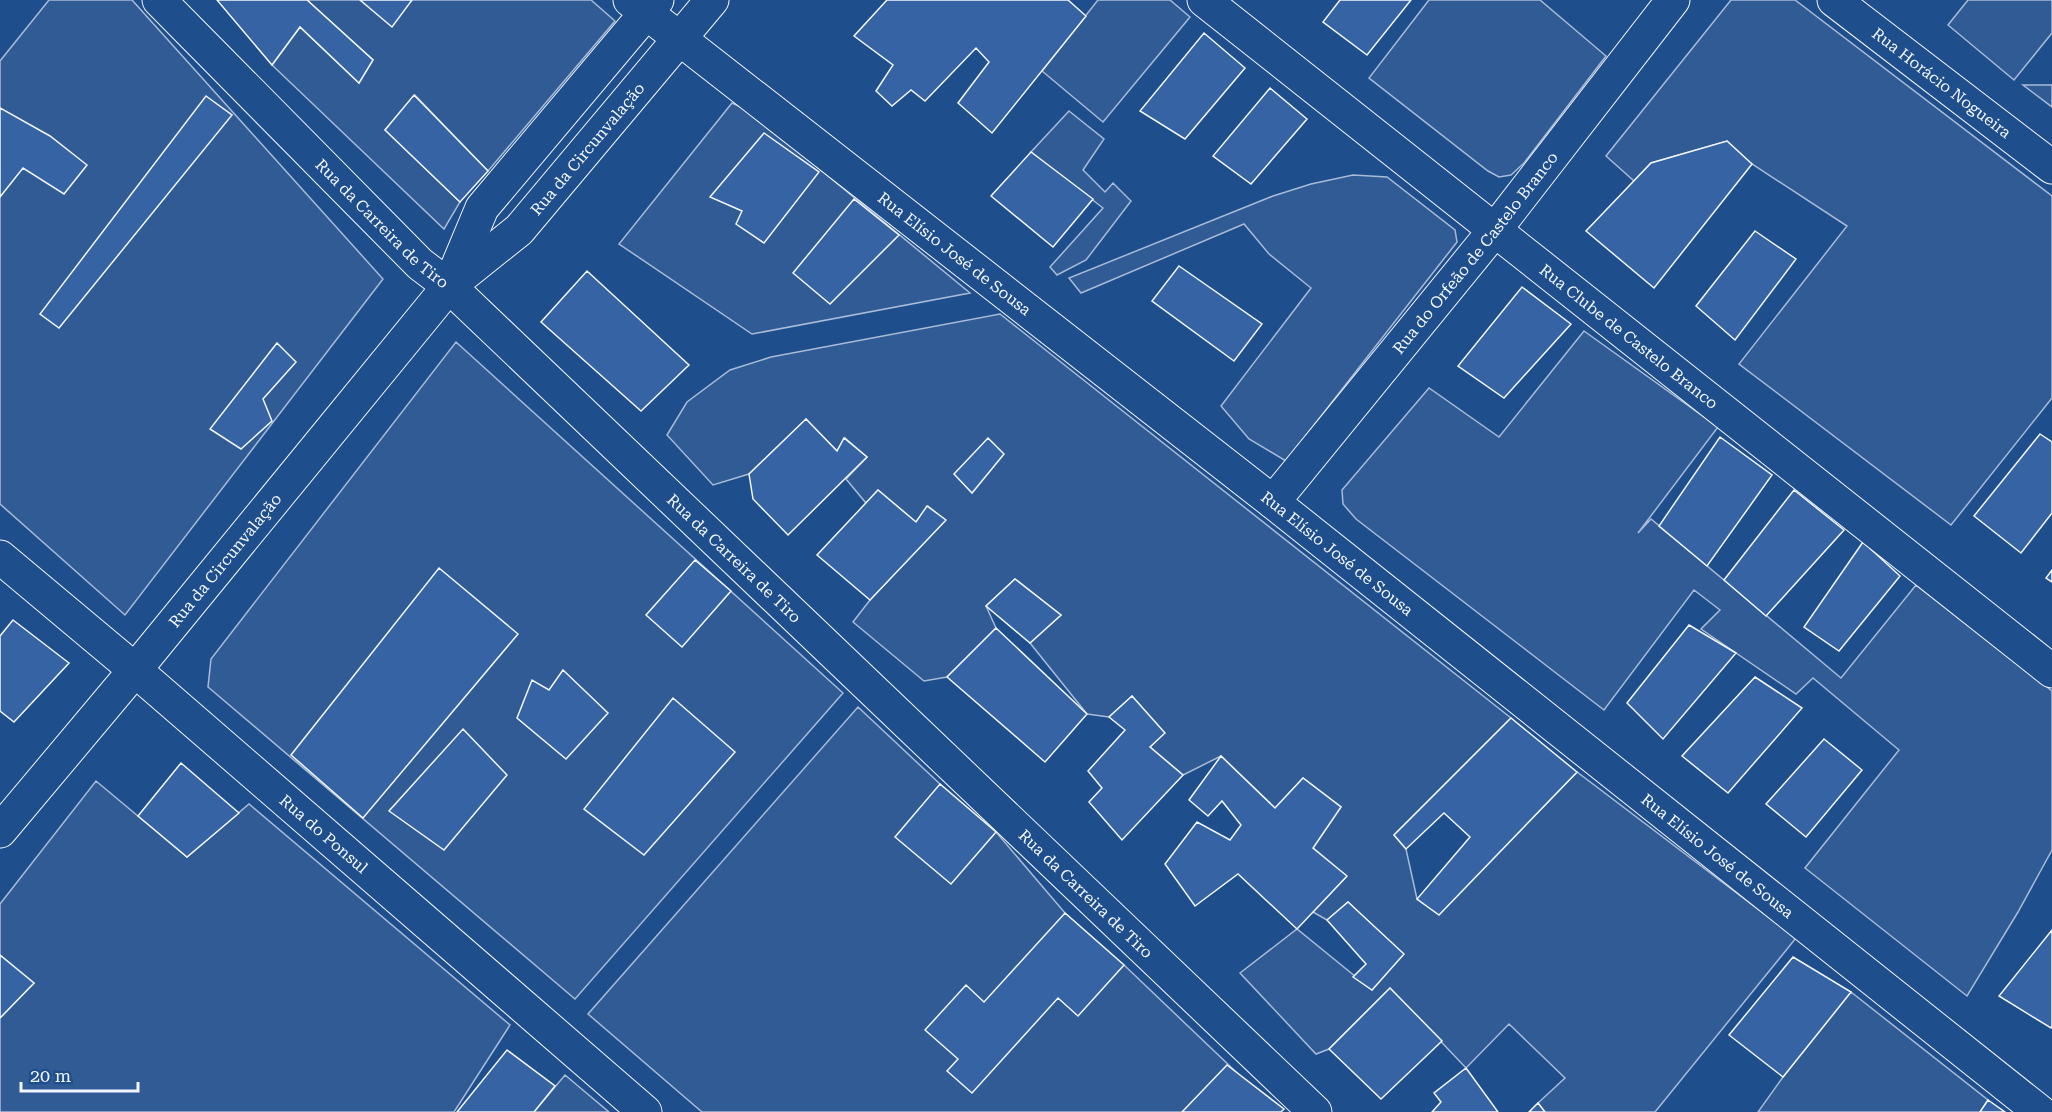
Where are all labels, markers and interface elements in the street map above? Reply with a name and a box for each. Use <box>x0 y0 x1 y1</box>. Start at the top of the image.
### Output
street label: Rua Horácio Nogueira <box>1869 23 2015 142</box>
street label: Rua da Circunvalação <box>526 78 648 219</box>
street label: Rua do Orfeão de Castelo Branco <box>1388 148 1562 357</box>
street label: Rua da Carreira de Tiro <box>312 155 453 292</box>
street label: Rua Elísio José de Sousa <box>874 188 1035 319</box>
street label: Rua Clube de Castelo Branco <box>1536 260 1722 413</box>
street label: Rua Elísio José de Sousa <box>1258 487 1417 620</box>
street label: Rua da Circunvalação <box>165 489 285 631</box>
street label: Rua da Carreira de Tiro <box>663 490 805 627</box>
street label: Rua Elísio José de Sousa <box>1638 789 1798 922</box>
street label: Rua do Ponsul <box>276 790 372 877</box>
street label: Rua da Carreira de Tiro <box>1015 825 1157 962</box>
scale bar <box>21 1055 138 1093</box>
text: 20 m <box>30 1065 71 1086</box>

